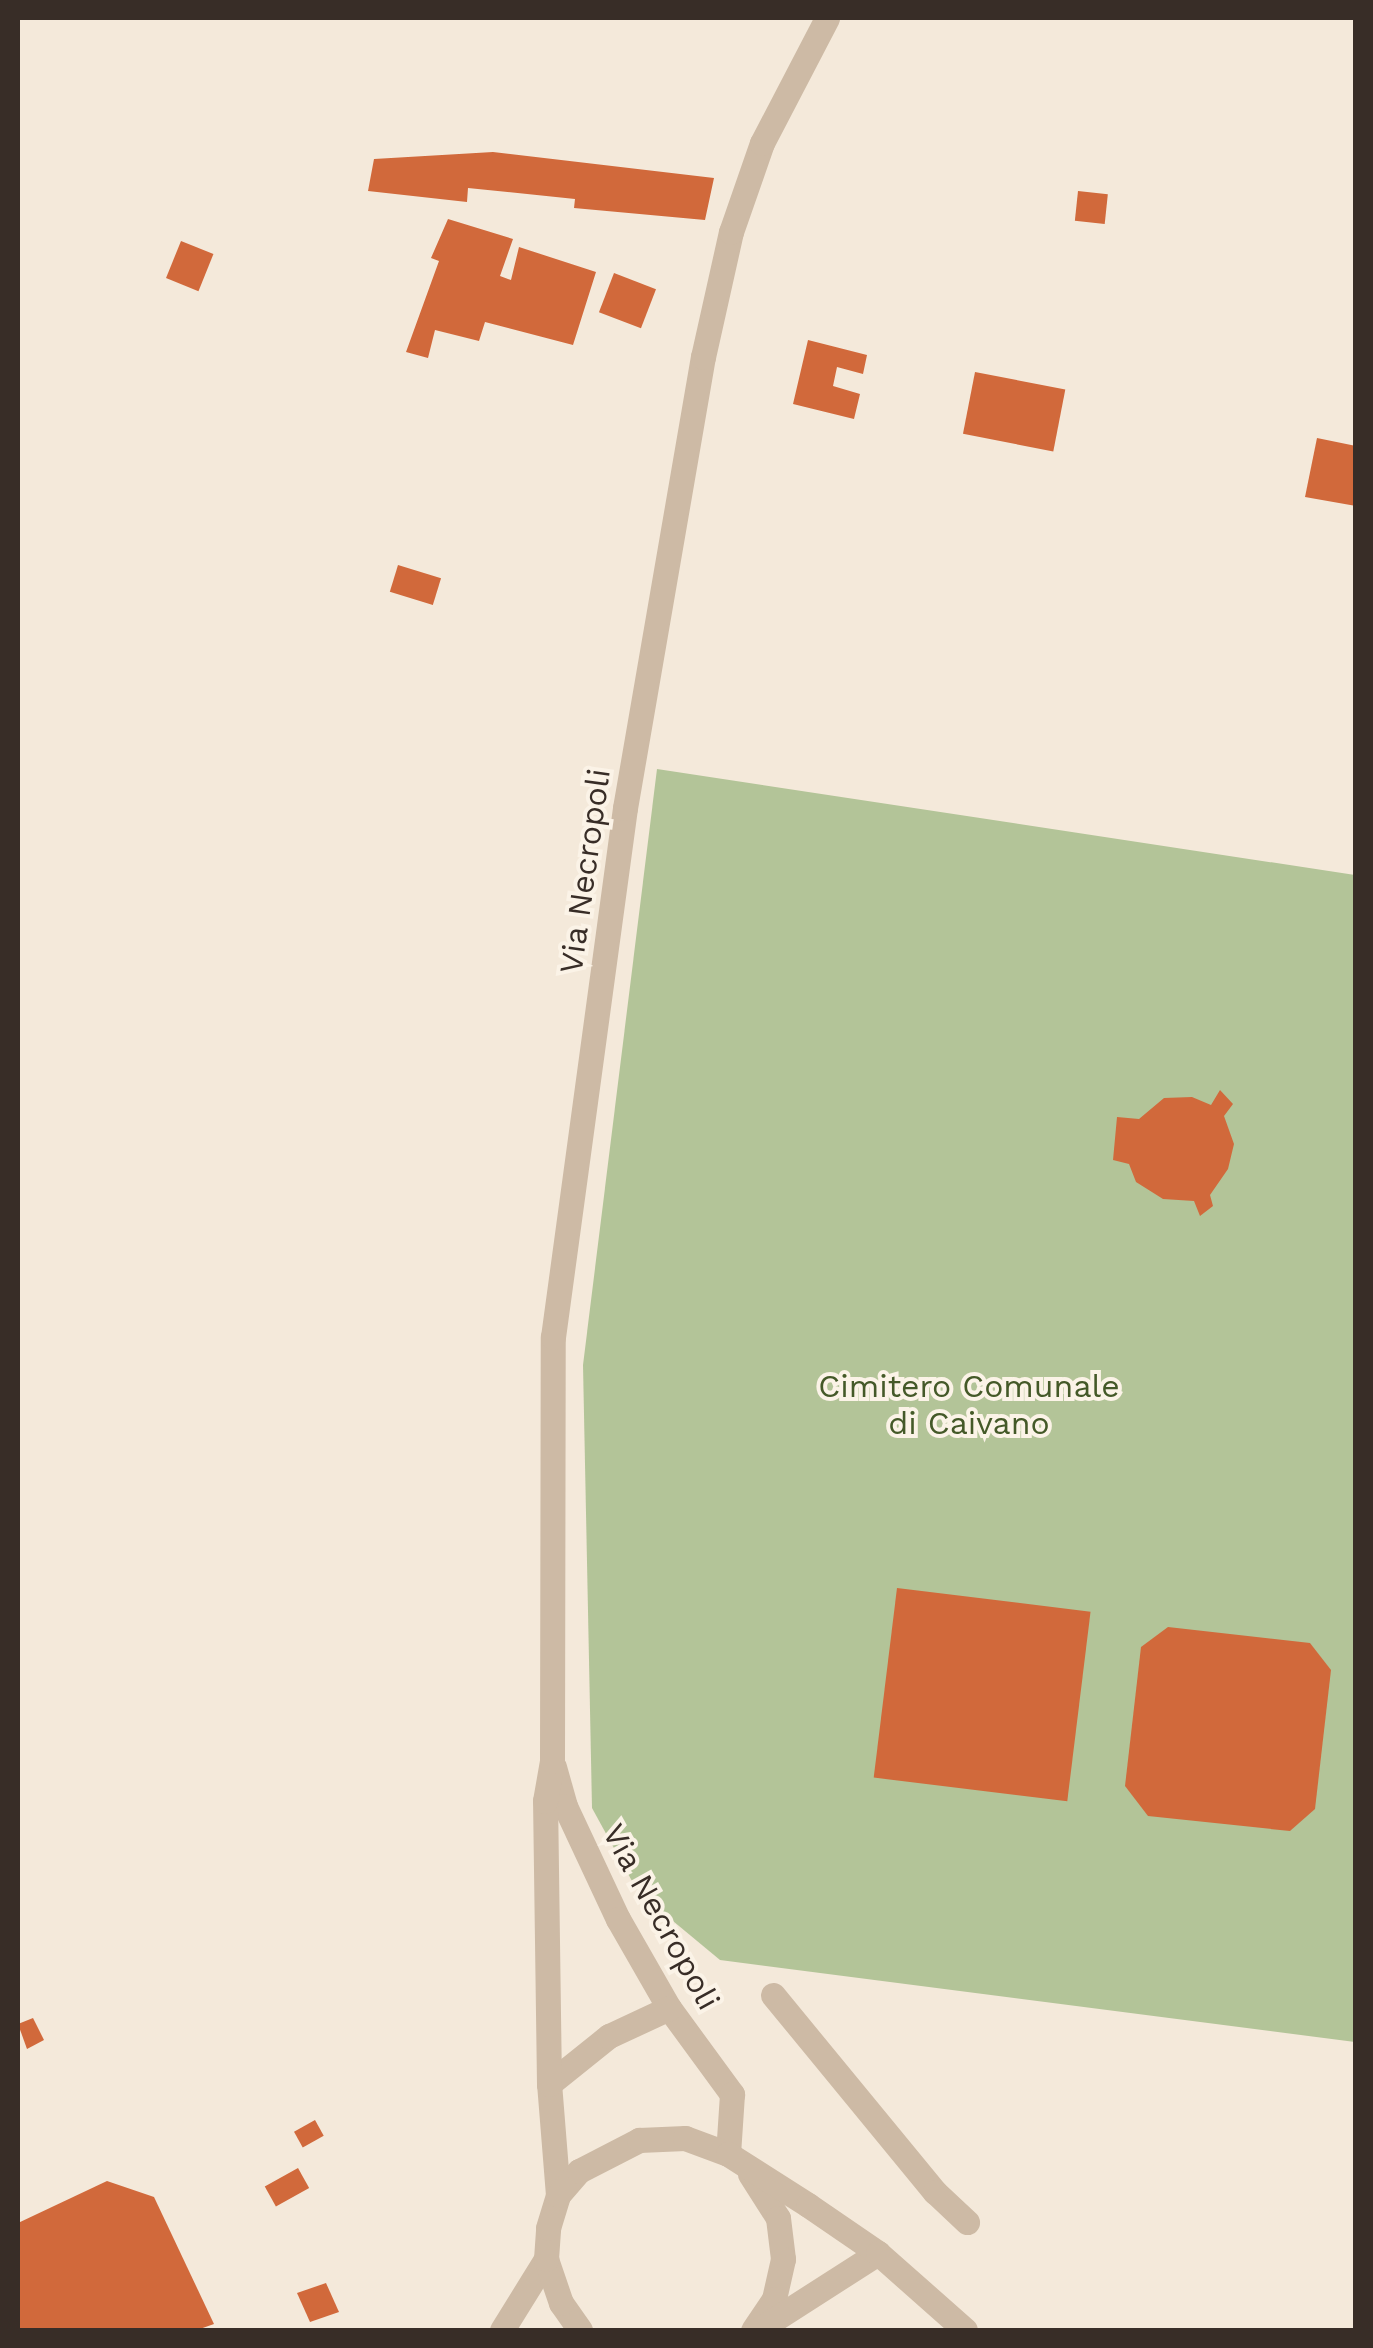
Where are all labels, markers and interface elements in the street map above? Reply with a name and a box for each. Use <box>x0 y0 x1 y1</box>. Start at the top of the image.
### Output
street label: Via Necropoli <box>552 766 618 976</box>
park label: Cimitero Comunale di Caivano <box>818 1368 1120 1443</box>
street label: Via Necropoli <box>594 1817 728 2017</box>

